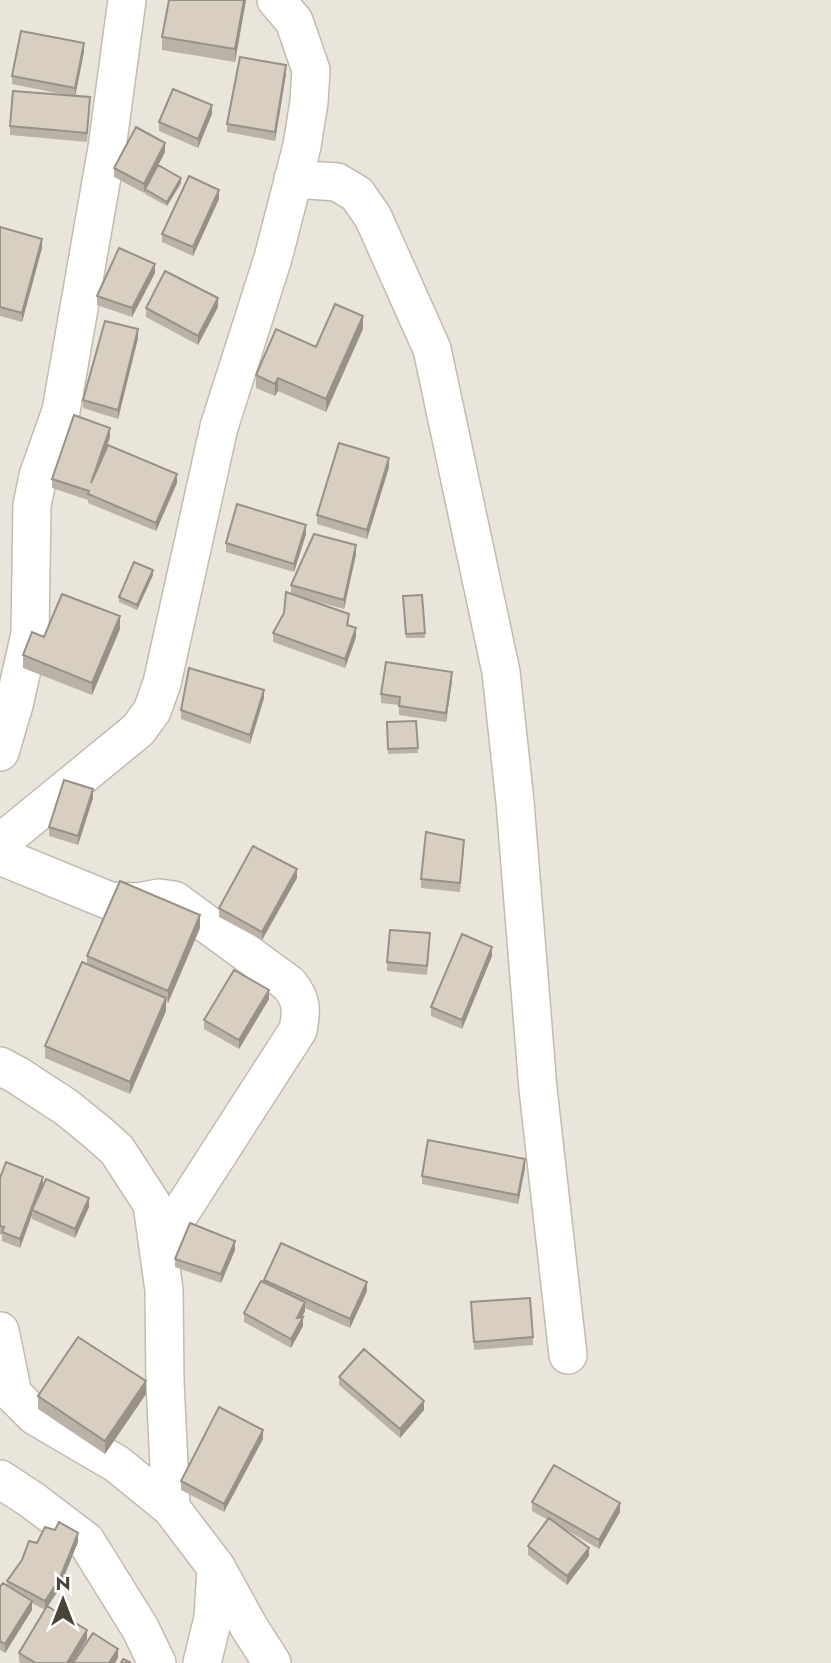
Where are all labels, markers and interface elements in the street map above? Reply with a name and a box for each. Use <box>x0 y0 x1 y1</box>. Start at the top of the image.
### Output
north arrow <box>28 1565 98 1635</box>
text: N <box>55 1570 71 1597</box>

